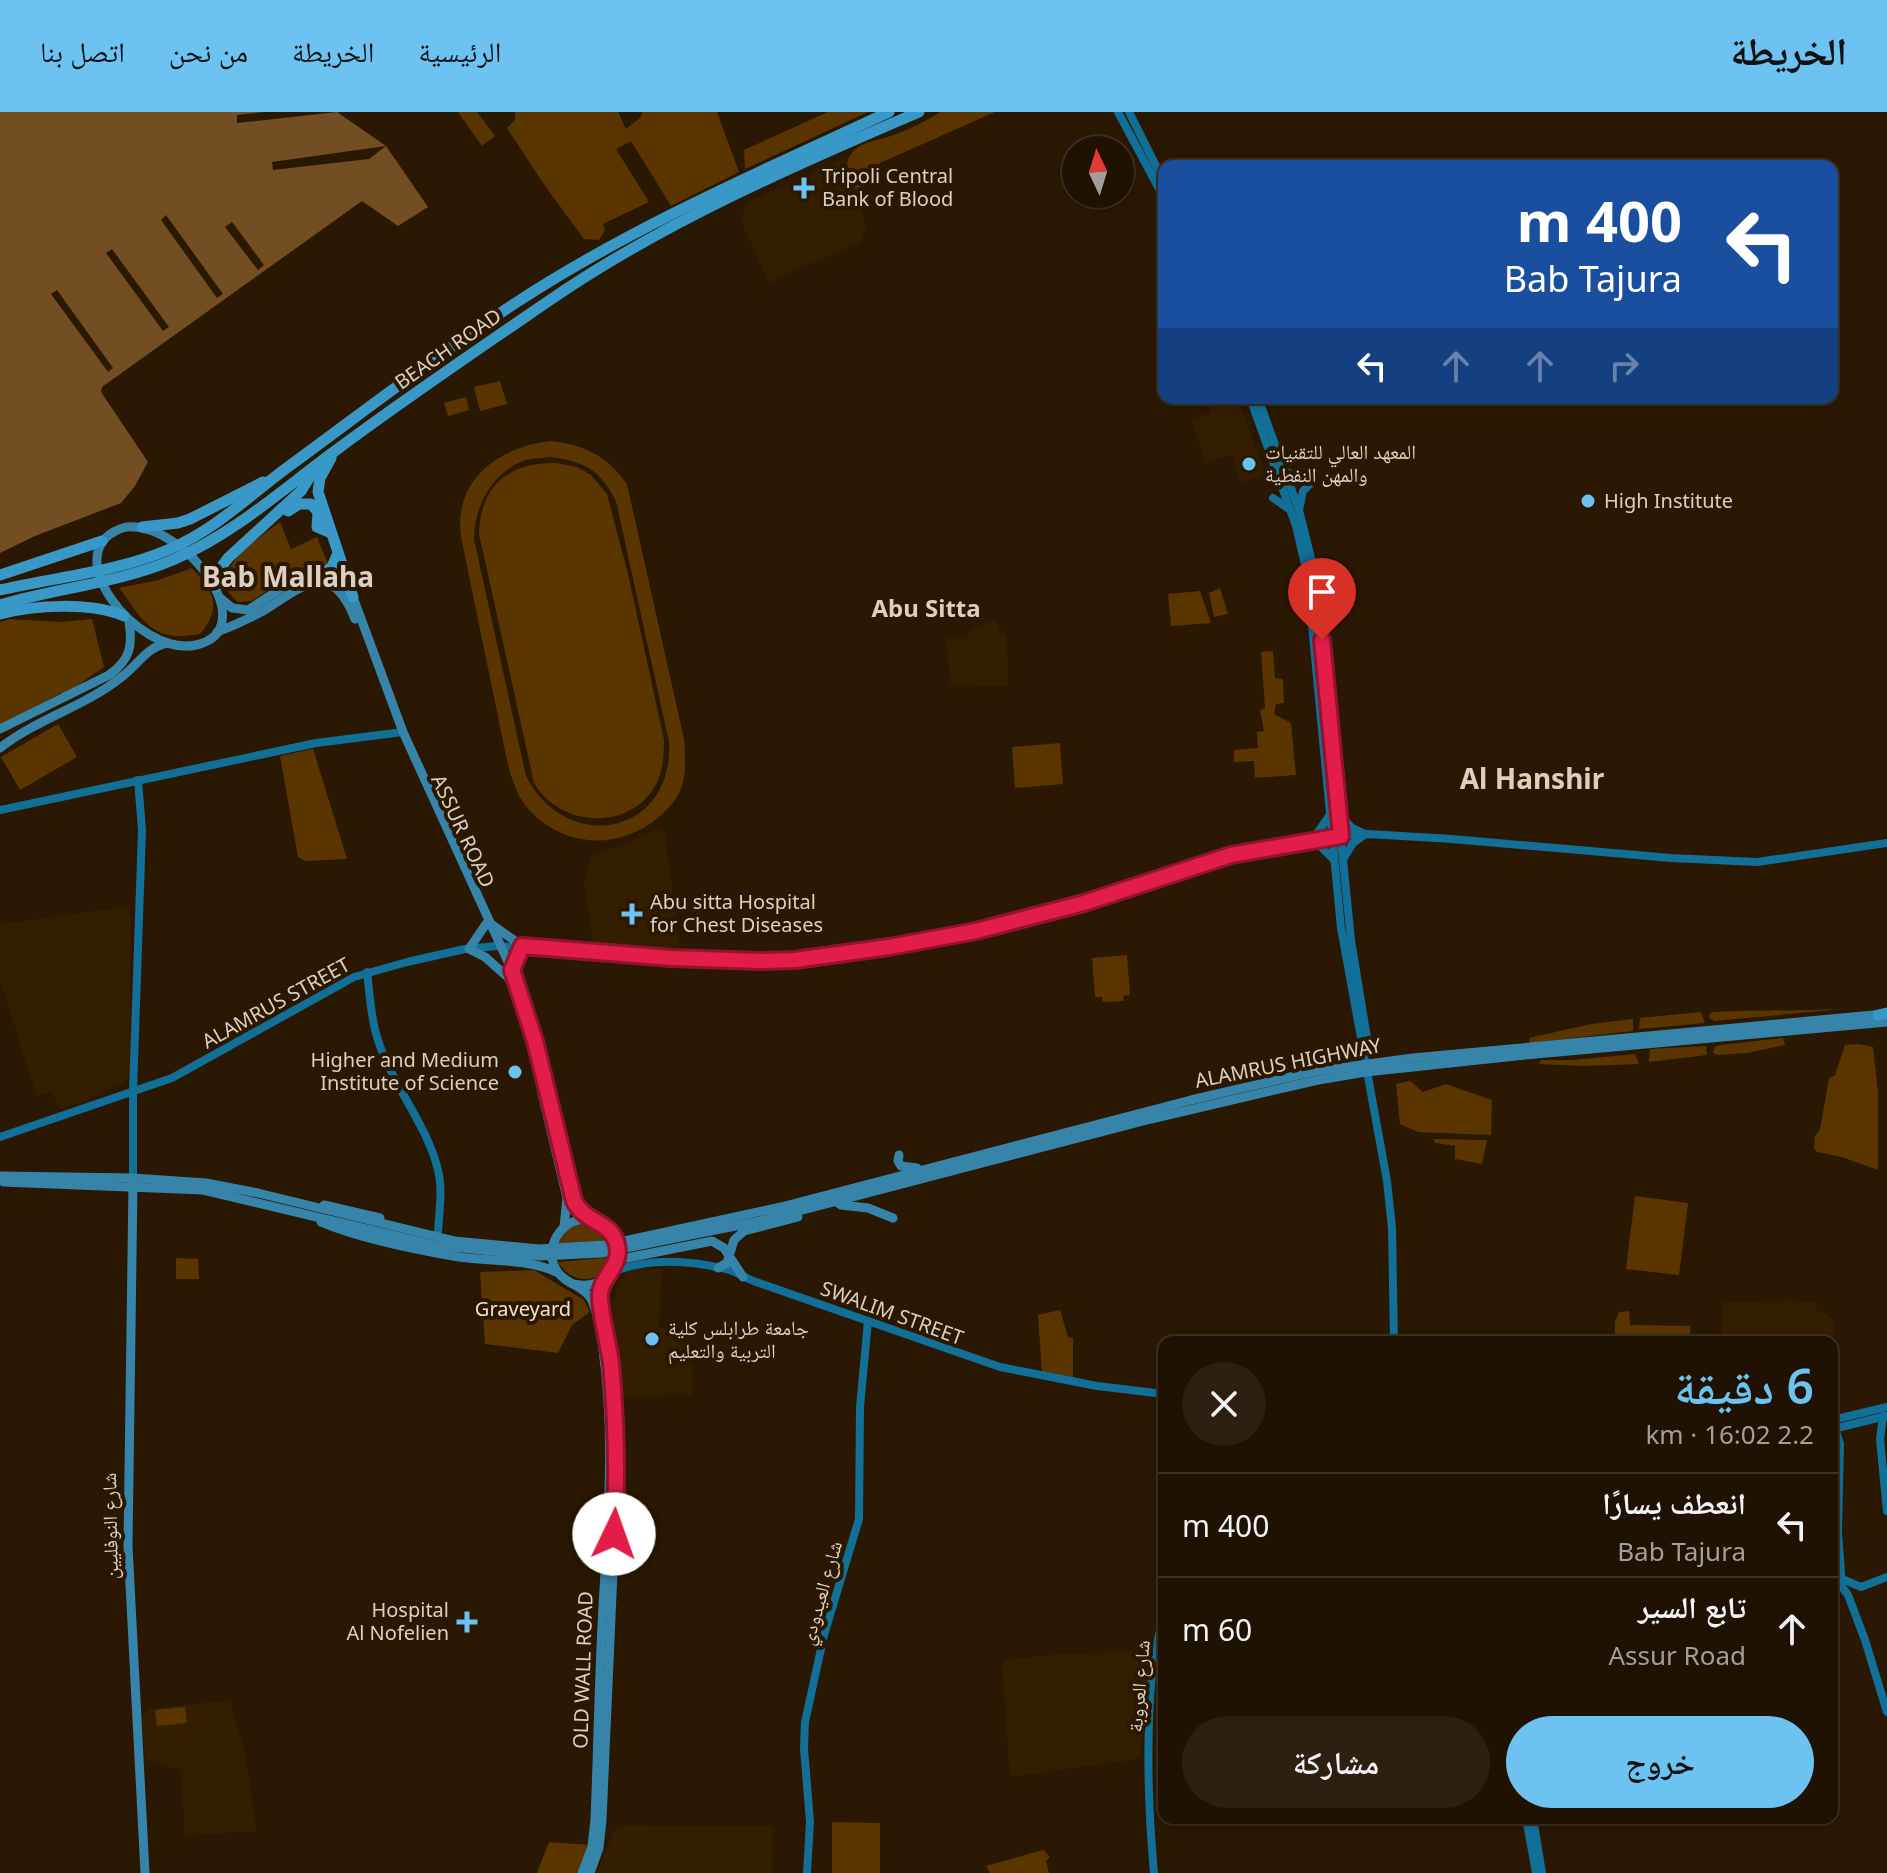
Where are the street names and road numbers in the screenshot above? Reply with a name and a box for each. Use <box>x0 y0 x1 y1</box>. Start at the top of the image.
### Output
street label: BEACH ROAD <box>389 302 506 395</box>
street label: ASSUR ROAD <box>425 770 501 892</box>
street label: ALAMRUS STREET <box>197 951 355 1054</box>
street label: ALAMRUS HIGHWAY <box>1193 1031 1384 1094</box>
street label: SWALIM STREET <box>817 1274 967 1351</box>
street label: شارع النوفليين <box>95 1472 124 1580</box>
street label: شارع العيدودي <box>793 1538 851 1649</box>
street label: OLD WALL ROAD <box>566 1591 599 1749</box>
street label: شارع العروبة <box>1121 1639 1156 1733</box>

